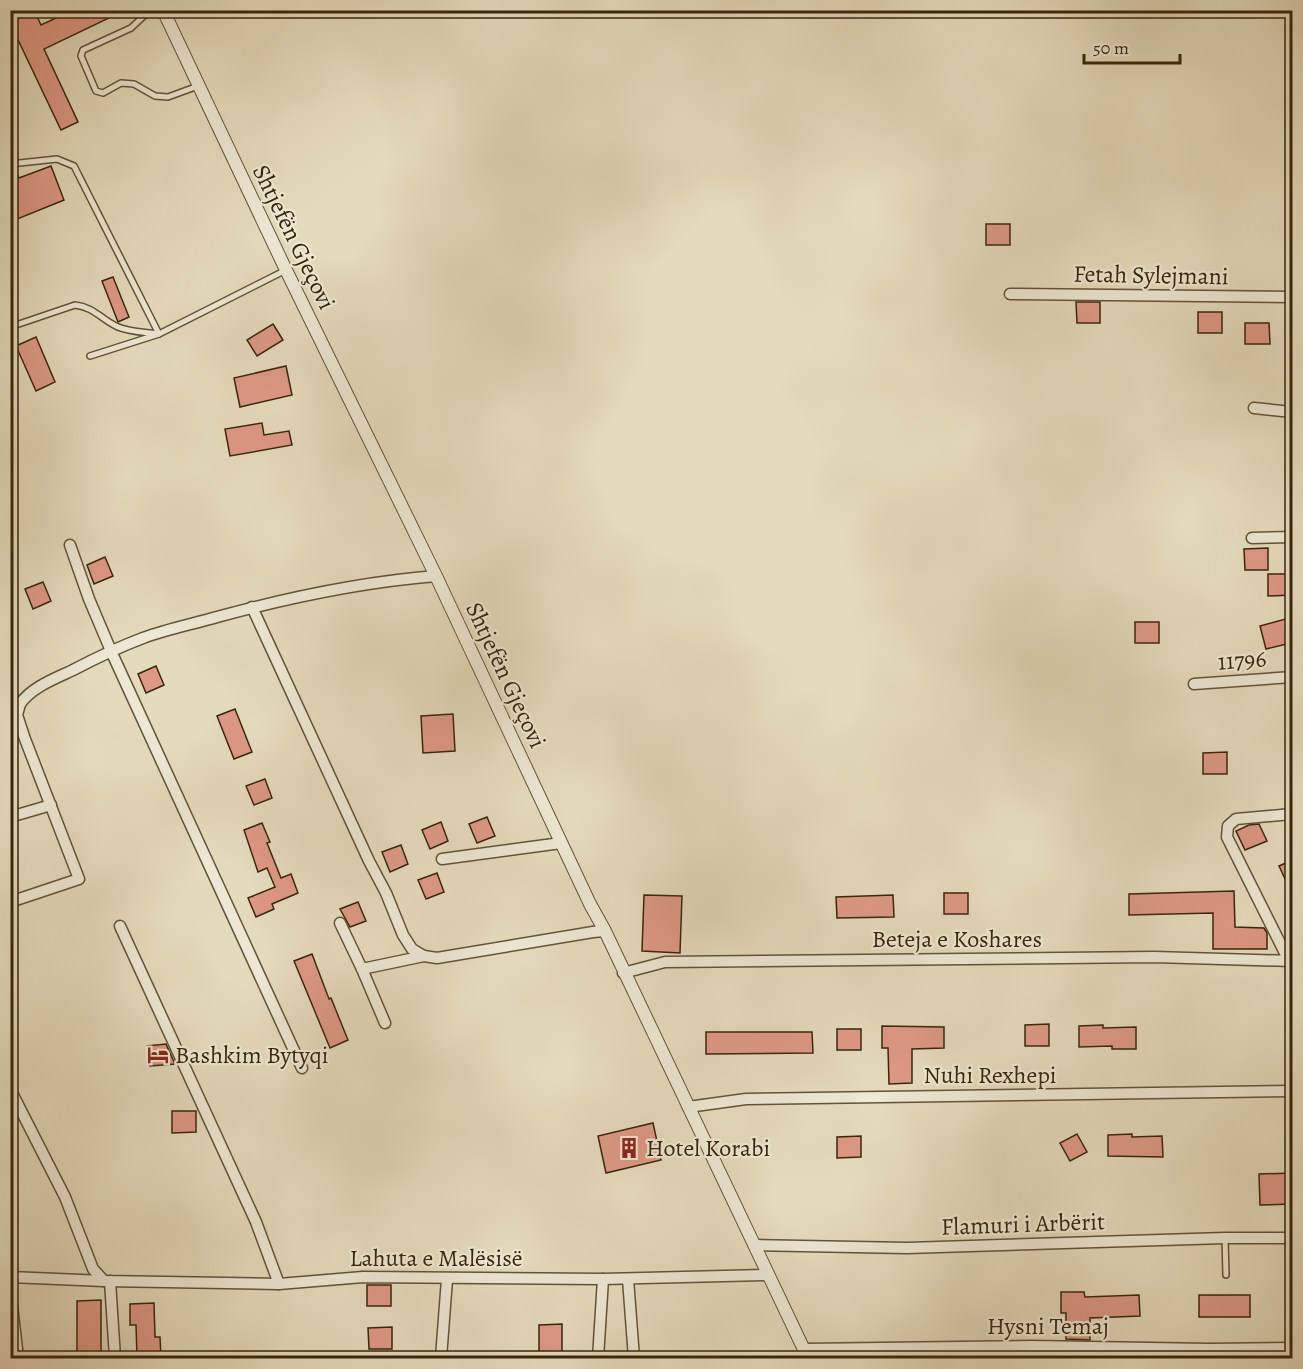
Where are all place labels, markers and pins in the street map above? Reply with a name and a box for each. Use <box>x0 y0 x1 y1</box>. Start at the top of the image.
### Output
place label: Bashkim Bytyqi <box>175 1039 329 1071</box>
hotel icon: Bashkim Bytyqi <box>146 1043 170 1067</box>
place label: Hotel Korabi <box>646 1132 770 1164</box>
building icon: Hotel Korabi <box>617 1136 641 1160</box>

